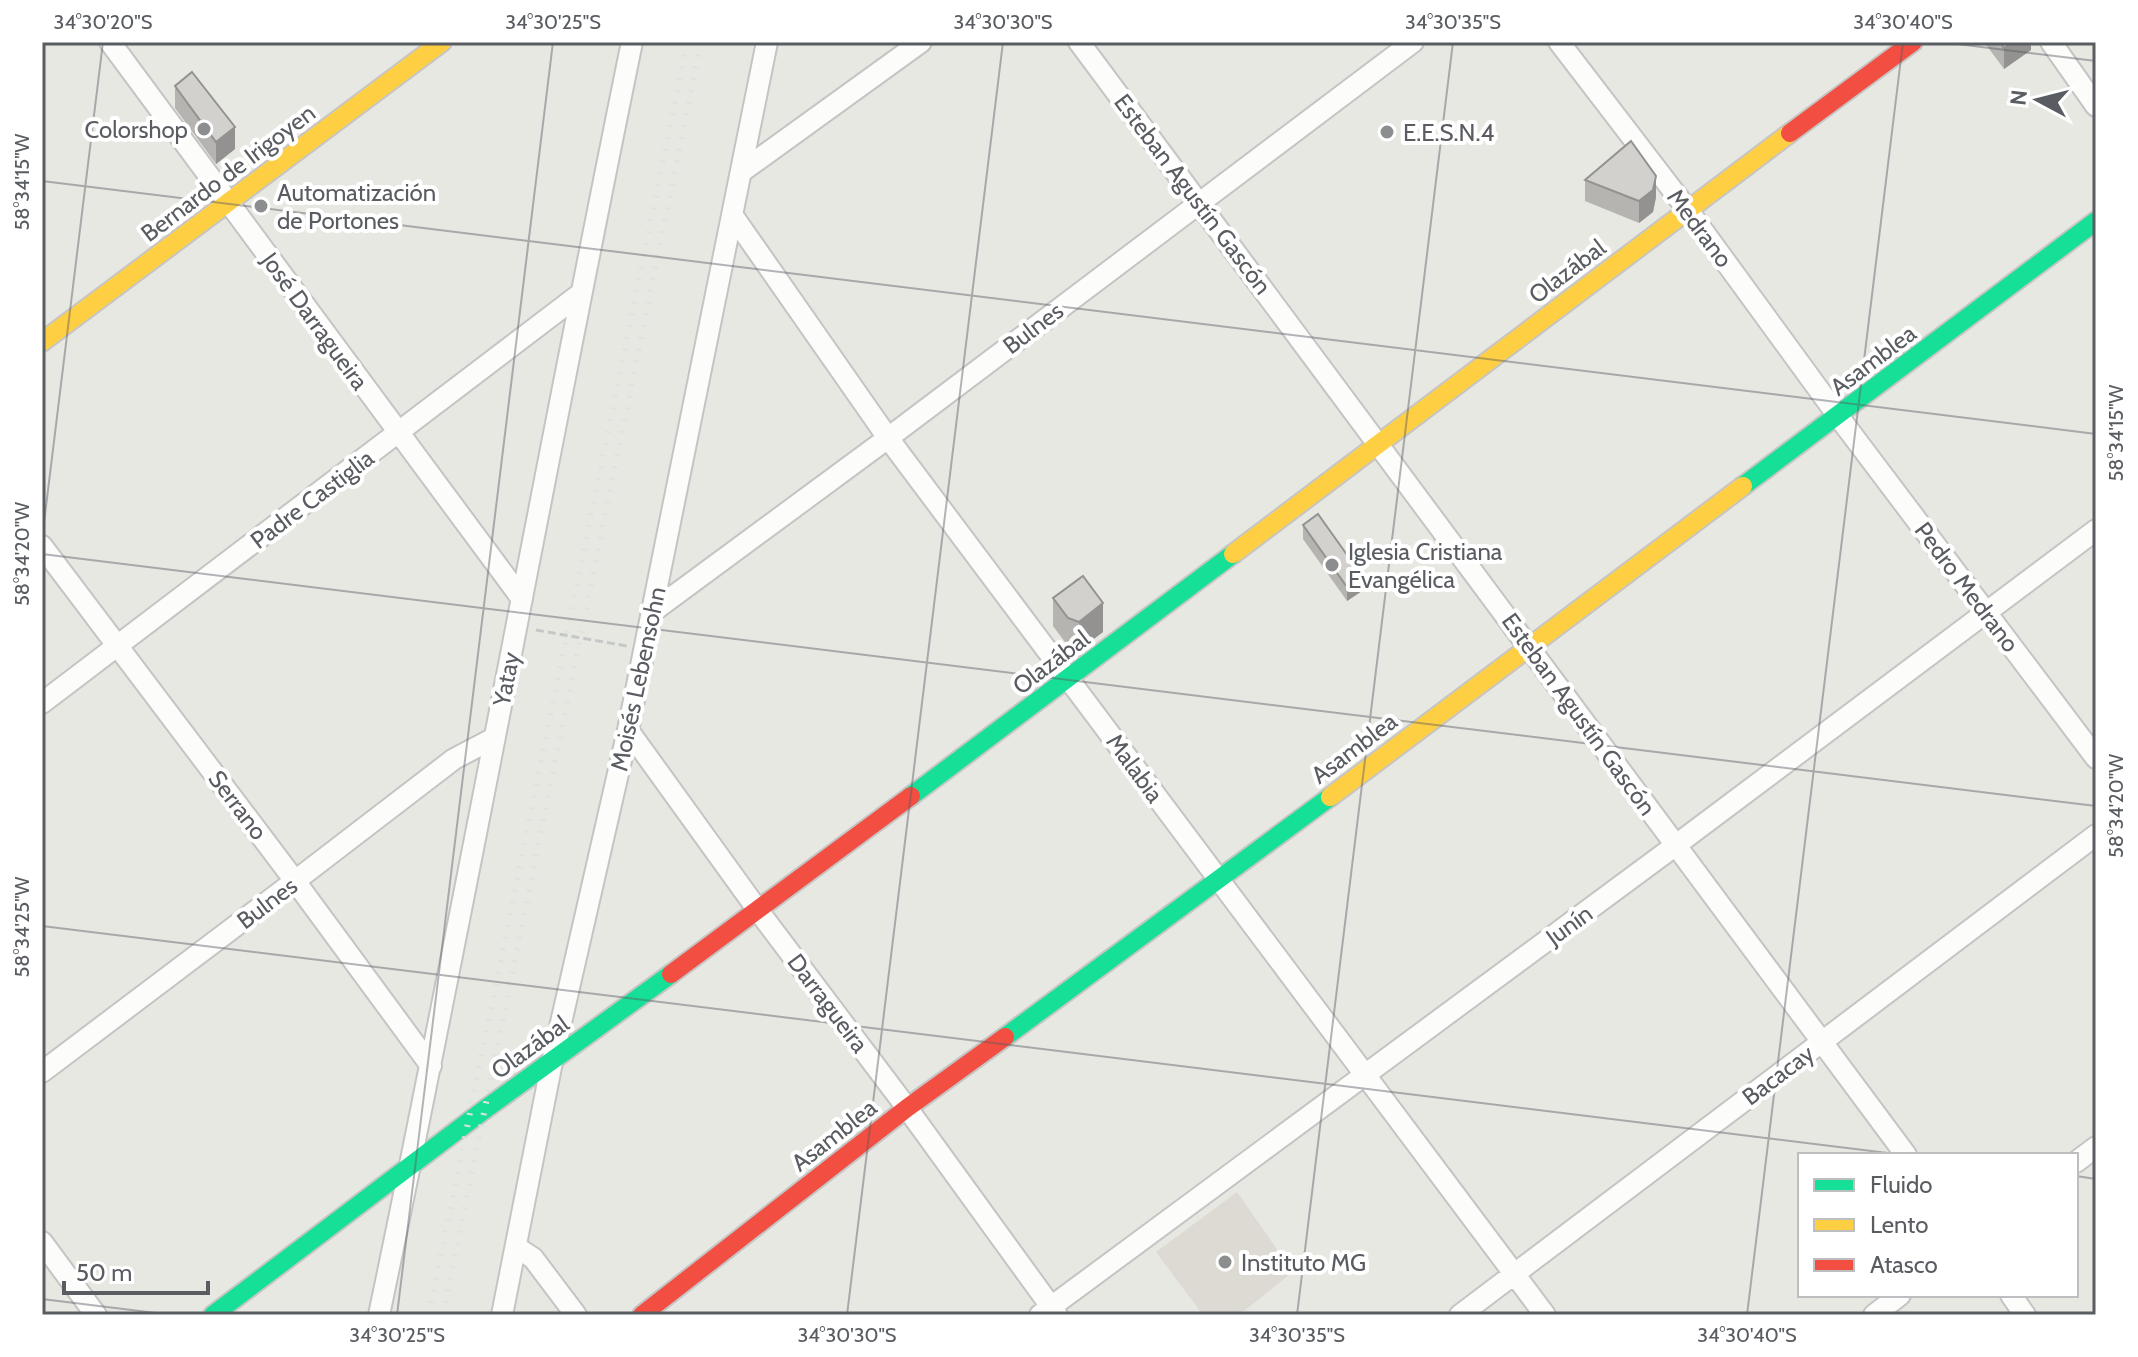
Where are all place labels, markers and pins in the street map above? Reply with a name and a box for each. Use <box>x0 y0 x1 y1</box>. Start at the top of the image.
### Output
place label: Colorshop <box>85 115 188 144</box>
place label: E.E.S.N.4 <box>1403 118 1494 147</box>
marker: Colorshop <box>195 120 213 138</box>
marker: E.E.S.N.4 <box>1378 123 1396 141</box>
place label: Automatización de Portones <box>277 178 436 235</box>
marker: Automatización de Portones <box>252 197 270 215</box>
place label: Iglesia Cristiana Evangélica <box>1348 537 1503 594</box>
marker: Iglesia Cristiana Evangélica <box>1323 556 1341 574</box>
place label: Instituto MG <box>1241 1248 1366 1277</box>
marker: Instituto MG <box>1216 1253 1234 1271</box>

